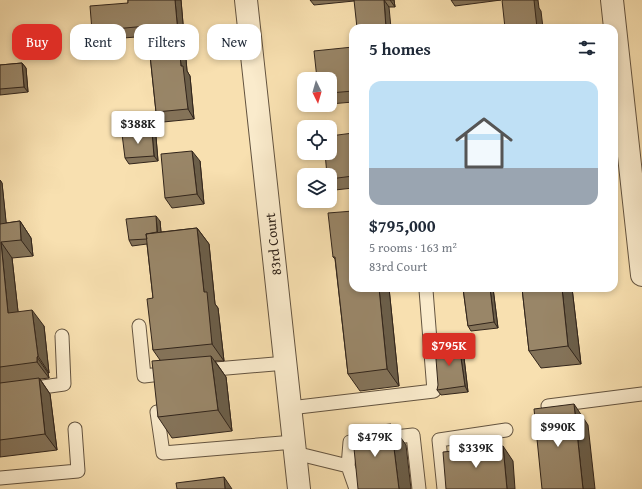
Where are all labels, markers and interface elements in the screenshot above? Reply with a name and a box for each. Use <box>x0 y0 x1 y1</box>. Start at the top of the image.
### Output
chip: Buy <box>12 24 62 60</box>
chip: Rent <box>70 24 126 60</box>
chip: Filters <box>134 24 199 60</box>
chip: New <box>207 24 261 60</box>
text: 5 homes <box>369 36 431 61</box>
icon: filters <box>576 37 598 59</box>
north arrow <box>297 72 337 112</box>
map controls <box>297 72 337 208</box>
icon: home <box>448 107 520 179</box>
pin: $388K <box>110 111 166 145</box>
text: $388K <box>120 114 156 133</box>
button: locate <box>297 120 337 160</box>
button: layers <box>297 168 337 208</box>
street label: 83rd Court <box>260 212 286 276</box>
text: $795,000 <box>369 213 435 238</box>
text: 5 rooms · 163 m² <box>369 238 457 257</box>
text: 83rd Court <box>369 257 427 276</box>
pin: $795K <box>421 333 477 367</box>
text: $795K <box>431 336 467 355</box>
pin: $990K <box>530 414 586 448</box>
text: $990K <box>540 417 576 436</box>
pin: $479K <box>347 424 403 458</box>
text: $479K <box>357 427 393 446</box>
pin: $339K <box>448 435 504 469</box>
text: $339K <box>458 438 494 457</box>

